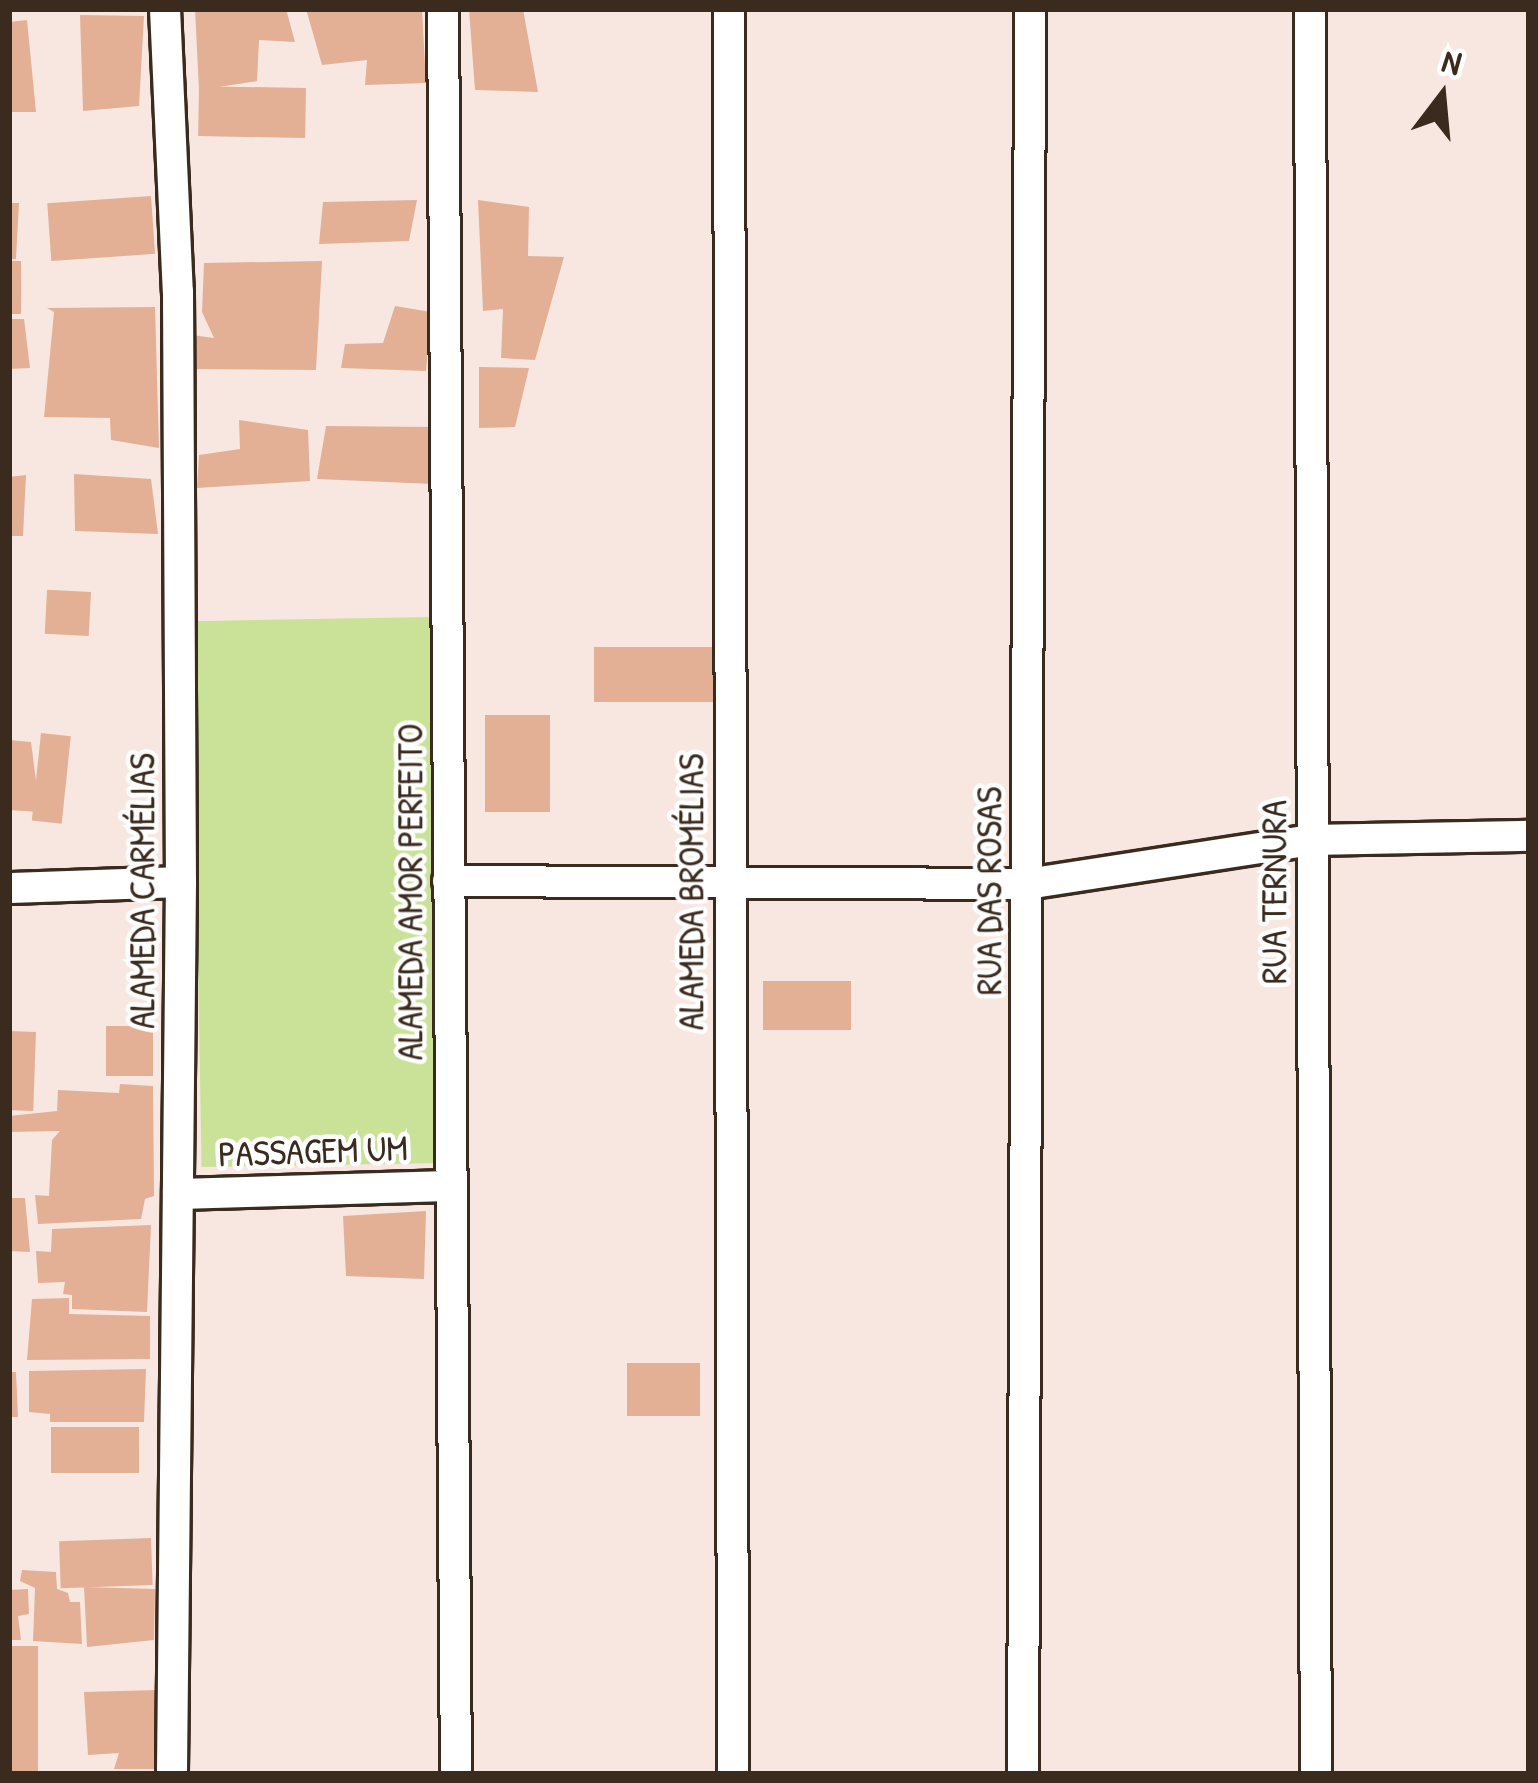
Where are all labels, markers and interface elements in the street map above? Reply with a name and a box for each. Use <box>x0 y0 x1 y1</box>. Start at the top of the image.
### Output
north arrow <box>1382 36 1502 156</box>
text: N <box>1437 38 1466 85</box>
street label: ALAMEDA AMOR PERFEITO <box>387 724 431 1060</box>
street label: ALAMEDA CARMÉLIAS <box>119 753 163 1029</box>
street label: ALAMEDA BROMÉLIAS <box>668 754 712 1030</box>
street label: RUA DAS ROSAS <box>966 787 1010 995</box>
street label: RUA TERNURA <box>1251 800 1295 984</box>
street label: PASSAGEM UM <box>217 1125 409 1175</box>

